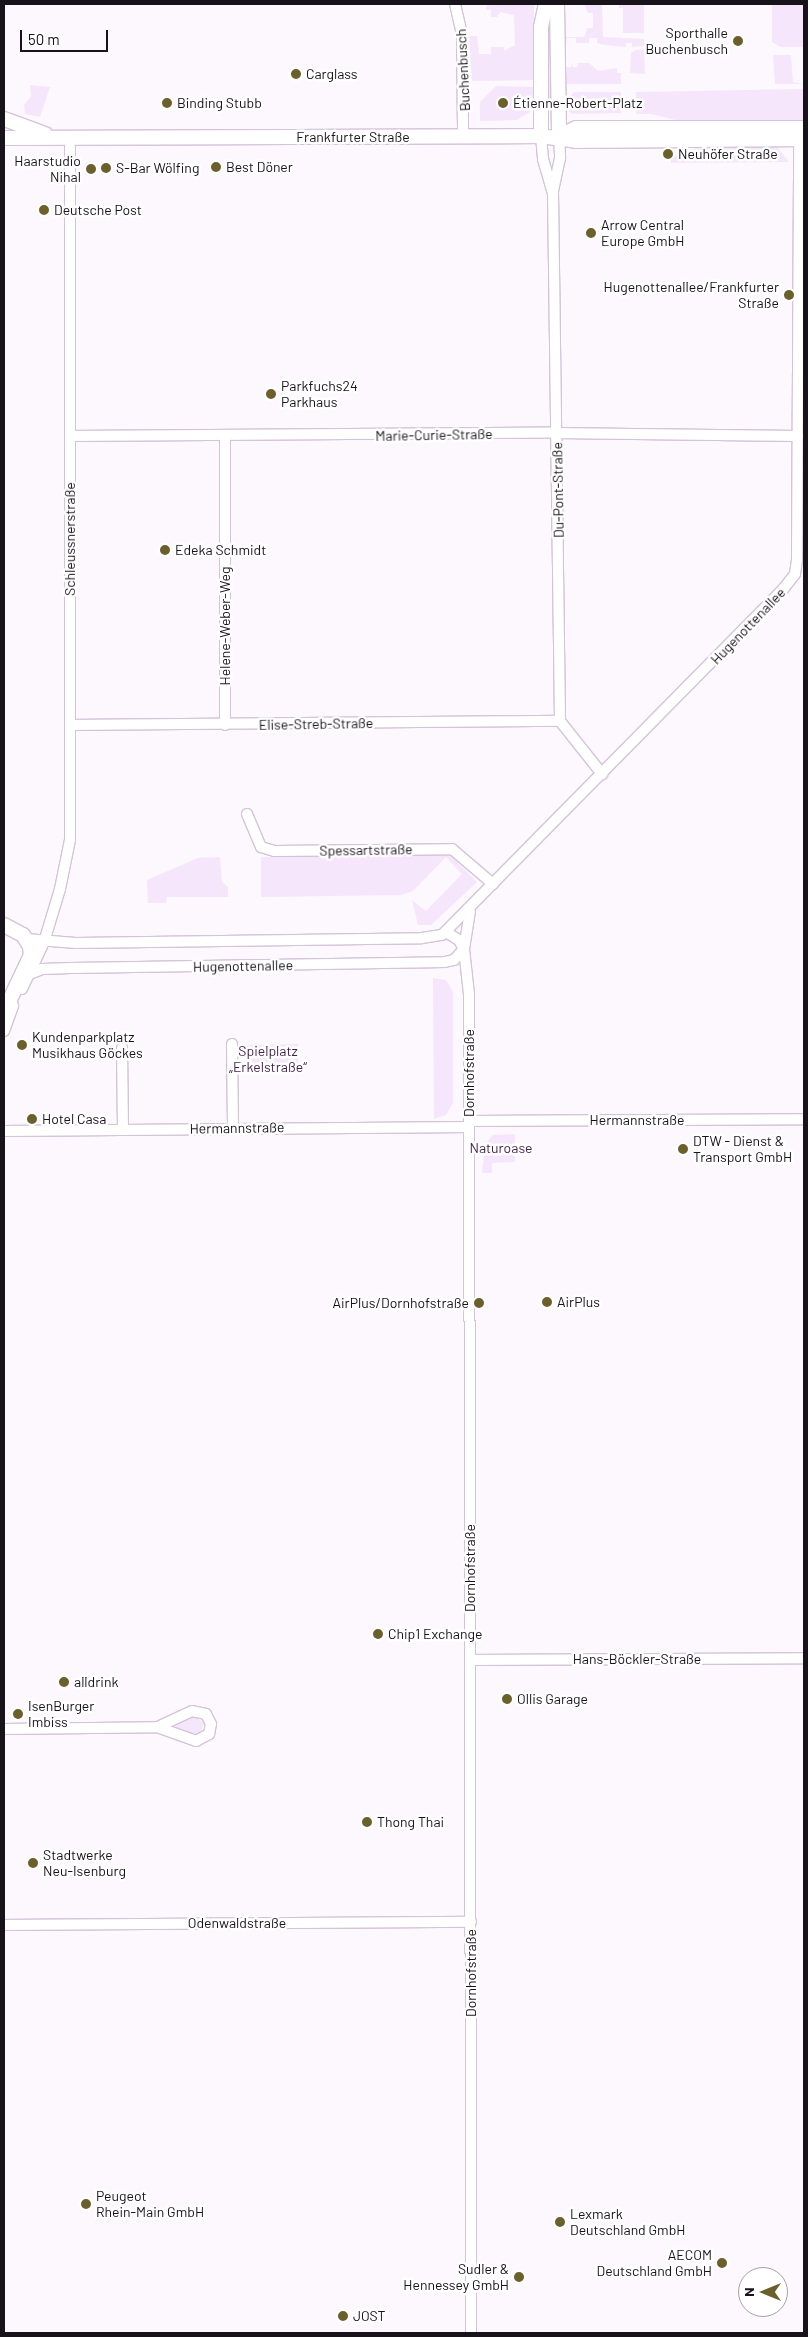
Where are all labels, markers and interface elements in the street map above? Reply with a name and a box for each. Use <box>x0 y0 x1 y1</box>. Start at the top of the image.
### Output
scale bar <box>22 20 110 52</box>
place label: Sporthalle Buchenbusch <box>645 25 728 58</box>
street label: Buchenbusch <box>452 28 474 112</box>
text: 50 m <box>28 30 60 48</box>
marker: Sporthalle Buchenbusch <box>732 35 744 47</box>
place label: Carglass <box>306 66 358 82</box>
marker: Carglass <box>290 68 302 80</box>
place label: Binding Stubb <box>177 95 262 111</box>
place label: Étienne-Robert-Platz <box>513 95 642 111</box>
marker: Binding Stubb <box>161 97 173 109</box>
marker: Étienne-Robert-Platz <box>497 97 509 109</box>
street label: Frankfurter Straße <box>296 129 410 145</box>
place label: Neuhöfer Straße <box>678 146 778 162</box>
marker: Neuhöfer Straße <box>662 148 674 160</box>
place label: Haarstudio Nihal <box>14 153 81 186</box>
place label: Best Döner <box>226 159 293 175</box>
place label: S-Bar Wölfing <box>116 160 199 176</box>
marker: Best Döner <box>210 161 222 173</box>
marker: S-Bar Wölfing <box>100 162 112 174</box>
marker: Haarstudio Nihal <box>85 163 97 175</box>
place label: Deutsche Post <box>54 202 142 218</box>
marker: Deutsche Post <box>38 204 50 216</box>
place label: Arrow Central Europe GmbH <box>601 217 684 250</box>
marker: Arrow Central Europe GmbH <box>585 227 597 239</box>
place label: Hugenottenallee/Frankfurter Straße <box>604 279 779 312</box>
marker: Hugenottenallee/Frankfurter Straße <box>783 289 795 301</box>
place label: Parkfuchs24 Parkhaus <box>281 378 358 411</box>
marker: Parkfuchs24 Parkhaus <box>265 388 277 400</box>
street label: Marie-Curie-Straße <box>375 426 493 444</box>
street label: Du-Pont-Straße <box>549 442 567 538</box>
street label: Schleussnerstraße <box>62 482 78 596</box>
place label: Edeka Schmidt <box>175 542 266 558</box>
marker: Edeka Schmidt <box>159 544 171 556</box>
street label: Helene-Weber-Weg <box>217 567 233 685</box>
street label: Hugenottenallee <box>707 584 789 668</box>
street label: Elise-Streb-Straße <box>259 715 373 733</box>
street label: Spessartstraße <box>319 841 413 859</box>
street label: Hugenottenallee <box>193 957 293 975</box>
place label: Kundenparkplatz Musikhaus Göckes <box>32 1029 143 1062</box>
street label: Dornhofstraße <box>461 1029 477 1117</box>
marker: Kundenparkplatz Musikhaus Göckes <box>16 1039 28 1051</box>
park label: Spielplatz „Erkelstraße“ <box>229 1043 307 1076</box>
place label: Hotel Casa <box>42 1111 107 1127</box>
street label: Hermannstraße <box>590 1112 684 1128</box>
marker: Hotel Casa <box>26 1113 38 1125</box>
street label: Hermannstraße <box>189 1119 285 1137</box>
place label: DTW - Dienst & Transport GmbH <box>693 1133 792 1166</box>
park label: Naturoase <box>469 1140 533 1156</box>
marker: DTW - Dienst & Transport GmbH <box>677 1143 689 1155</box>
place label: AirPlus <box>557 1294 600 1310</box>
place label: AirPlus/Dornhofstraße <box>333 1295 469 1311</box>
marker: AirPlus <box>541 1296 553 1308</box>
marker: AirPlus/Dornhofstraße <box>473 1297 485 1309</box>
street label: Dornhofstraße <box>462 1524 478 1612</box>
place label: Chip1 Exchange <box>388 1626 482 1642</box>
marker: Chip1 Exchange <box>372 1628 384 1640</box>
street label: Hans-Böckler-Straße <box>573 1651 701 1667</box>
place label: alldrink <box>74 1674 118 1690</box>
marker: alldrink <box>58 1676 70 1688</box>
place label: Ollis Garage <box>517 1691 588 1707</box>
marker: Ollis Garage <box>501 1693 513 1705</box>
place label: IsenBurger Imbiss <box>28 1698 94 1730</box>
marker: IsenBurger Imbiss <box>12 1708 24 1720</box>
place label: Thong Thai <box>377 1814 444 1830</box>
marker: Thong Thai <box>361 1816 373 1828</box>
place label: Stadtwerke Neu-Isenburg <box>43 1847 126 1880</box>
marker: Stadtwerke Neu-Isenburg <box>27 1857 39 1869</box>
street label: Odenwaldstraße <box>188 1915 286 1931</box>
street label: Dornhofstraße <box>463 1929 479 2017</box>
place label: Peugeot Rhein-Main GmbH <box>96 2188 204 2220</box>
marker: Peugeot Rhein-Main GmbH <box>80 2198 92 2210</box>
place label: Lexmark Deutschland GmbH <box>570 2206 685 2238</box>
marker: Lexmark Deutschland GmbH <box>554 2216 566 2228</box>
place label: AECOM Deutschland GmbH <box>597 2247 712 2280</box>
marker: AECOM Deutschland GmbH <box>716 2257 728 2269</box>
place label: Sudler & Hennessey GmbH <box>403 2261 509 2294</box>
north arrow <box>738 2267 788 2317</box>
marker: Sudler & Hennessey GmbH <box>513 2271 525 2283</box>
text: N <box>740 2287 757 2297</box>
place label: JOST <box>353 2308 385 2324</box>
marker: JOST <box>337 2310 349 2322</box>

